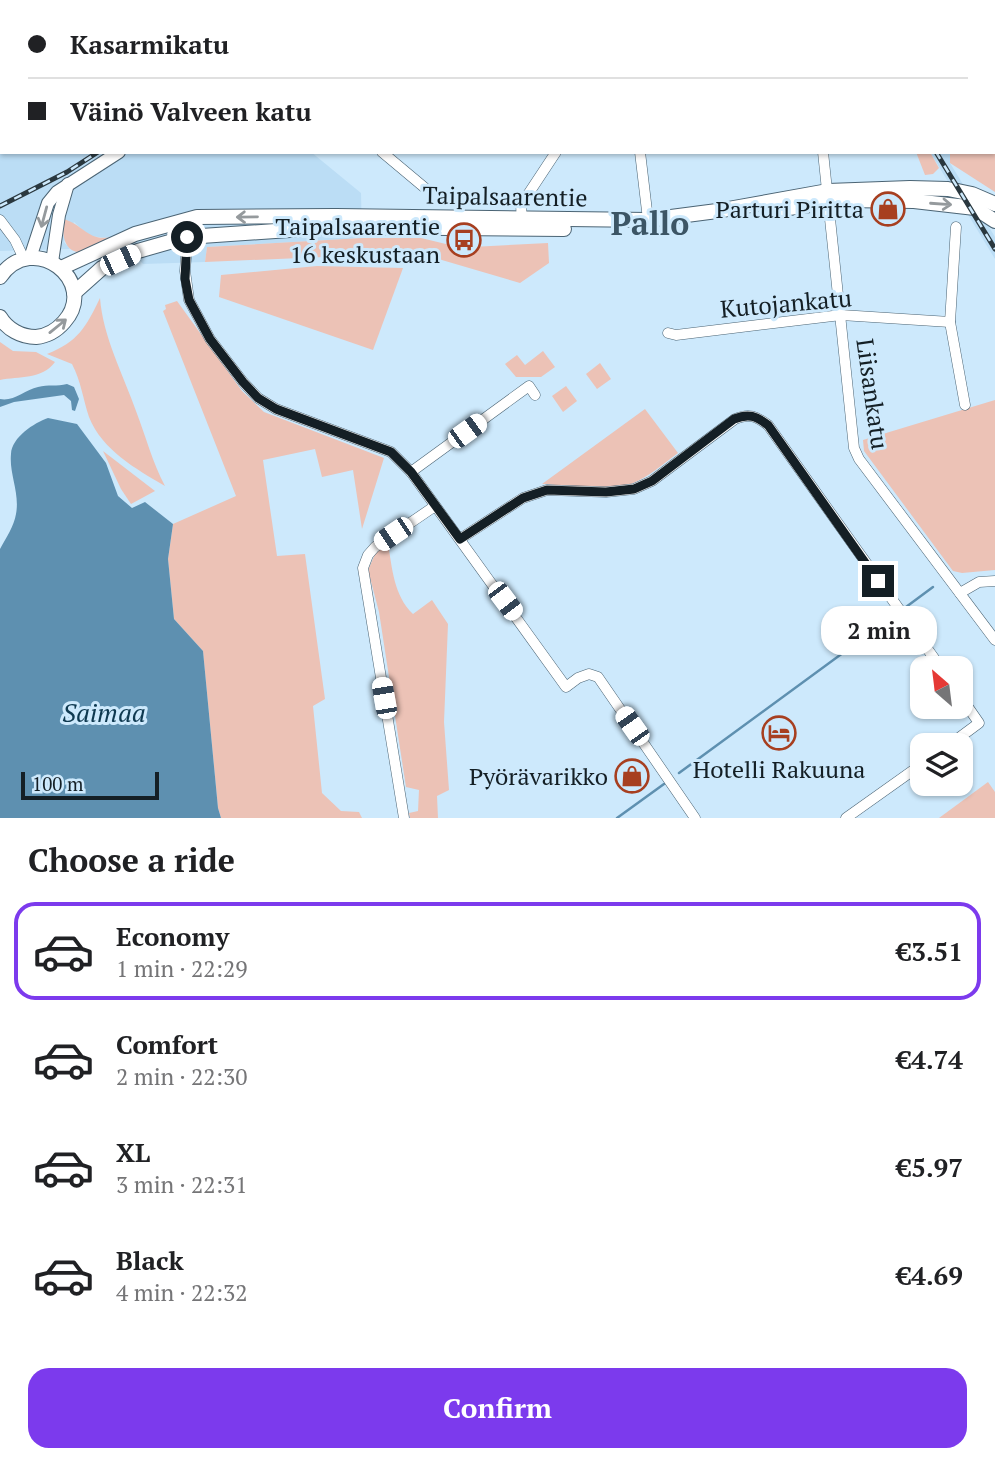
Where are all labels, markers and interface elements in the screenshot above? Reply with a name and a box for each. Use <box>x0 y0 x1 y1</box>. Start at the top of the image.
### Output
text: Kasarmikatu <box>70 27 229 61</box>
text: Väinö Valveen katu <box>70 94 312 128</box>
street label: Taipalsaarentie <box>422 179 588 213</box>
shop icon: Parturi Piritta <box>869 190 907 228</box>
place label: Parturi Piritta <box>716 193 864 225</box>
one-way arrow <box>929 197 952 210</box>
district label: Pallo <box>611 202 689 244</box>
one-way arrow <box>37 206 50 228</box>
one-way arrow <box>236 210 259 224</box>
place label: Taipalsaarentie 16 keskustaan <box>275 210 440 270</box>
route start <box>171 221 203 253</box>
bus stop icon: Taipalsaarentie 16 keskustaan <box>445 221 483 259</box>
car <box>97 242 144 278</box>
street label: Kutojankatu <box>719 281 853 325</box>
one-way arrow <box>48 319 66 334</box>
street label: Liisankatu <box>849 337 897 452</box>
car <box>444 410 491 452</box>
car <box>370 514 417 554</box>
route end <box>862 565 894 597</box>
car <box>484 578 527 624</box>
callout: 2 min <box>820 606 936 654</box>
text: 2 min <box>848 615 910 646</box>
north arrow <box>910 656 973 719</box>
map controls <box>910 656 973 796</box>
car <box>371 675 398 721</box>
water label: Saimaa <box>62 695 146 729</box>
car <box>612 703 653 749</box>
hotel icon: Hotelli Rakuuna <box>760 714 798 752</box>
button: layers <box>910 733 973 796</box>
place label: Hotelli Rakuuna <box>693 753 865 785</box>
shop icon: Pyörävarikko <box>613 757 651 795</box>
place label: Pyörävarikko <box>469 760 608 792</box>
scale bar <box>21 769 159 801</box>
text: 100 m <box>32 771 83 796</box>
text: Choose a ride <box>28 839 235 881</box>
text: Economy <box>116 919 229 953</box>
icon: car <box>32 920 95 983</box>
text: €3.51 <box>897 934 963 968</box>
text: 1 min · 22:29 <box>116 953 248 984</box>
text: Comfort <box>116 1027 218 1061</box>
icon: car <box>32 1028 95 1091</box>
text: €4.74 <box>897 1042 963 1076</box>
text: 2 min · 22:30 <box>116 1061 248 1092</box>
text: XL <box>116 1135 150 1169</box>
icon: car <box>32 1136 95 1199</box>
text: €5.97 <box>897 1150 963 1184</box>
text: 3 min · 22:31 <box>116 1169 248 1200</box>
text: Black <box>116 1243 184 1277</box>
icon: car <box>32 1244 95 1307</box>
text: €4.69 <box>897 1258 963 1292</box>
text: 4 min · 22:32 <box>116 1277 248 1308</box>
button: Confirm <box>28 1368 967 1448</box>

